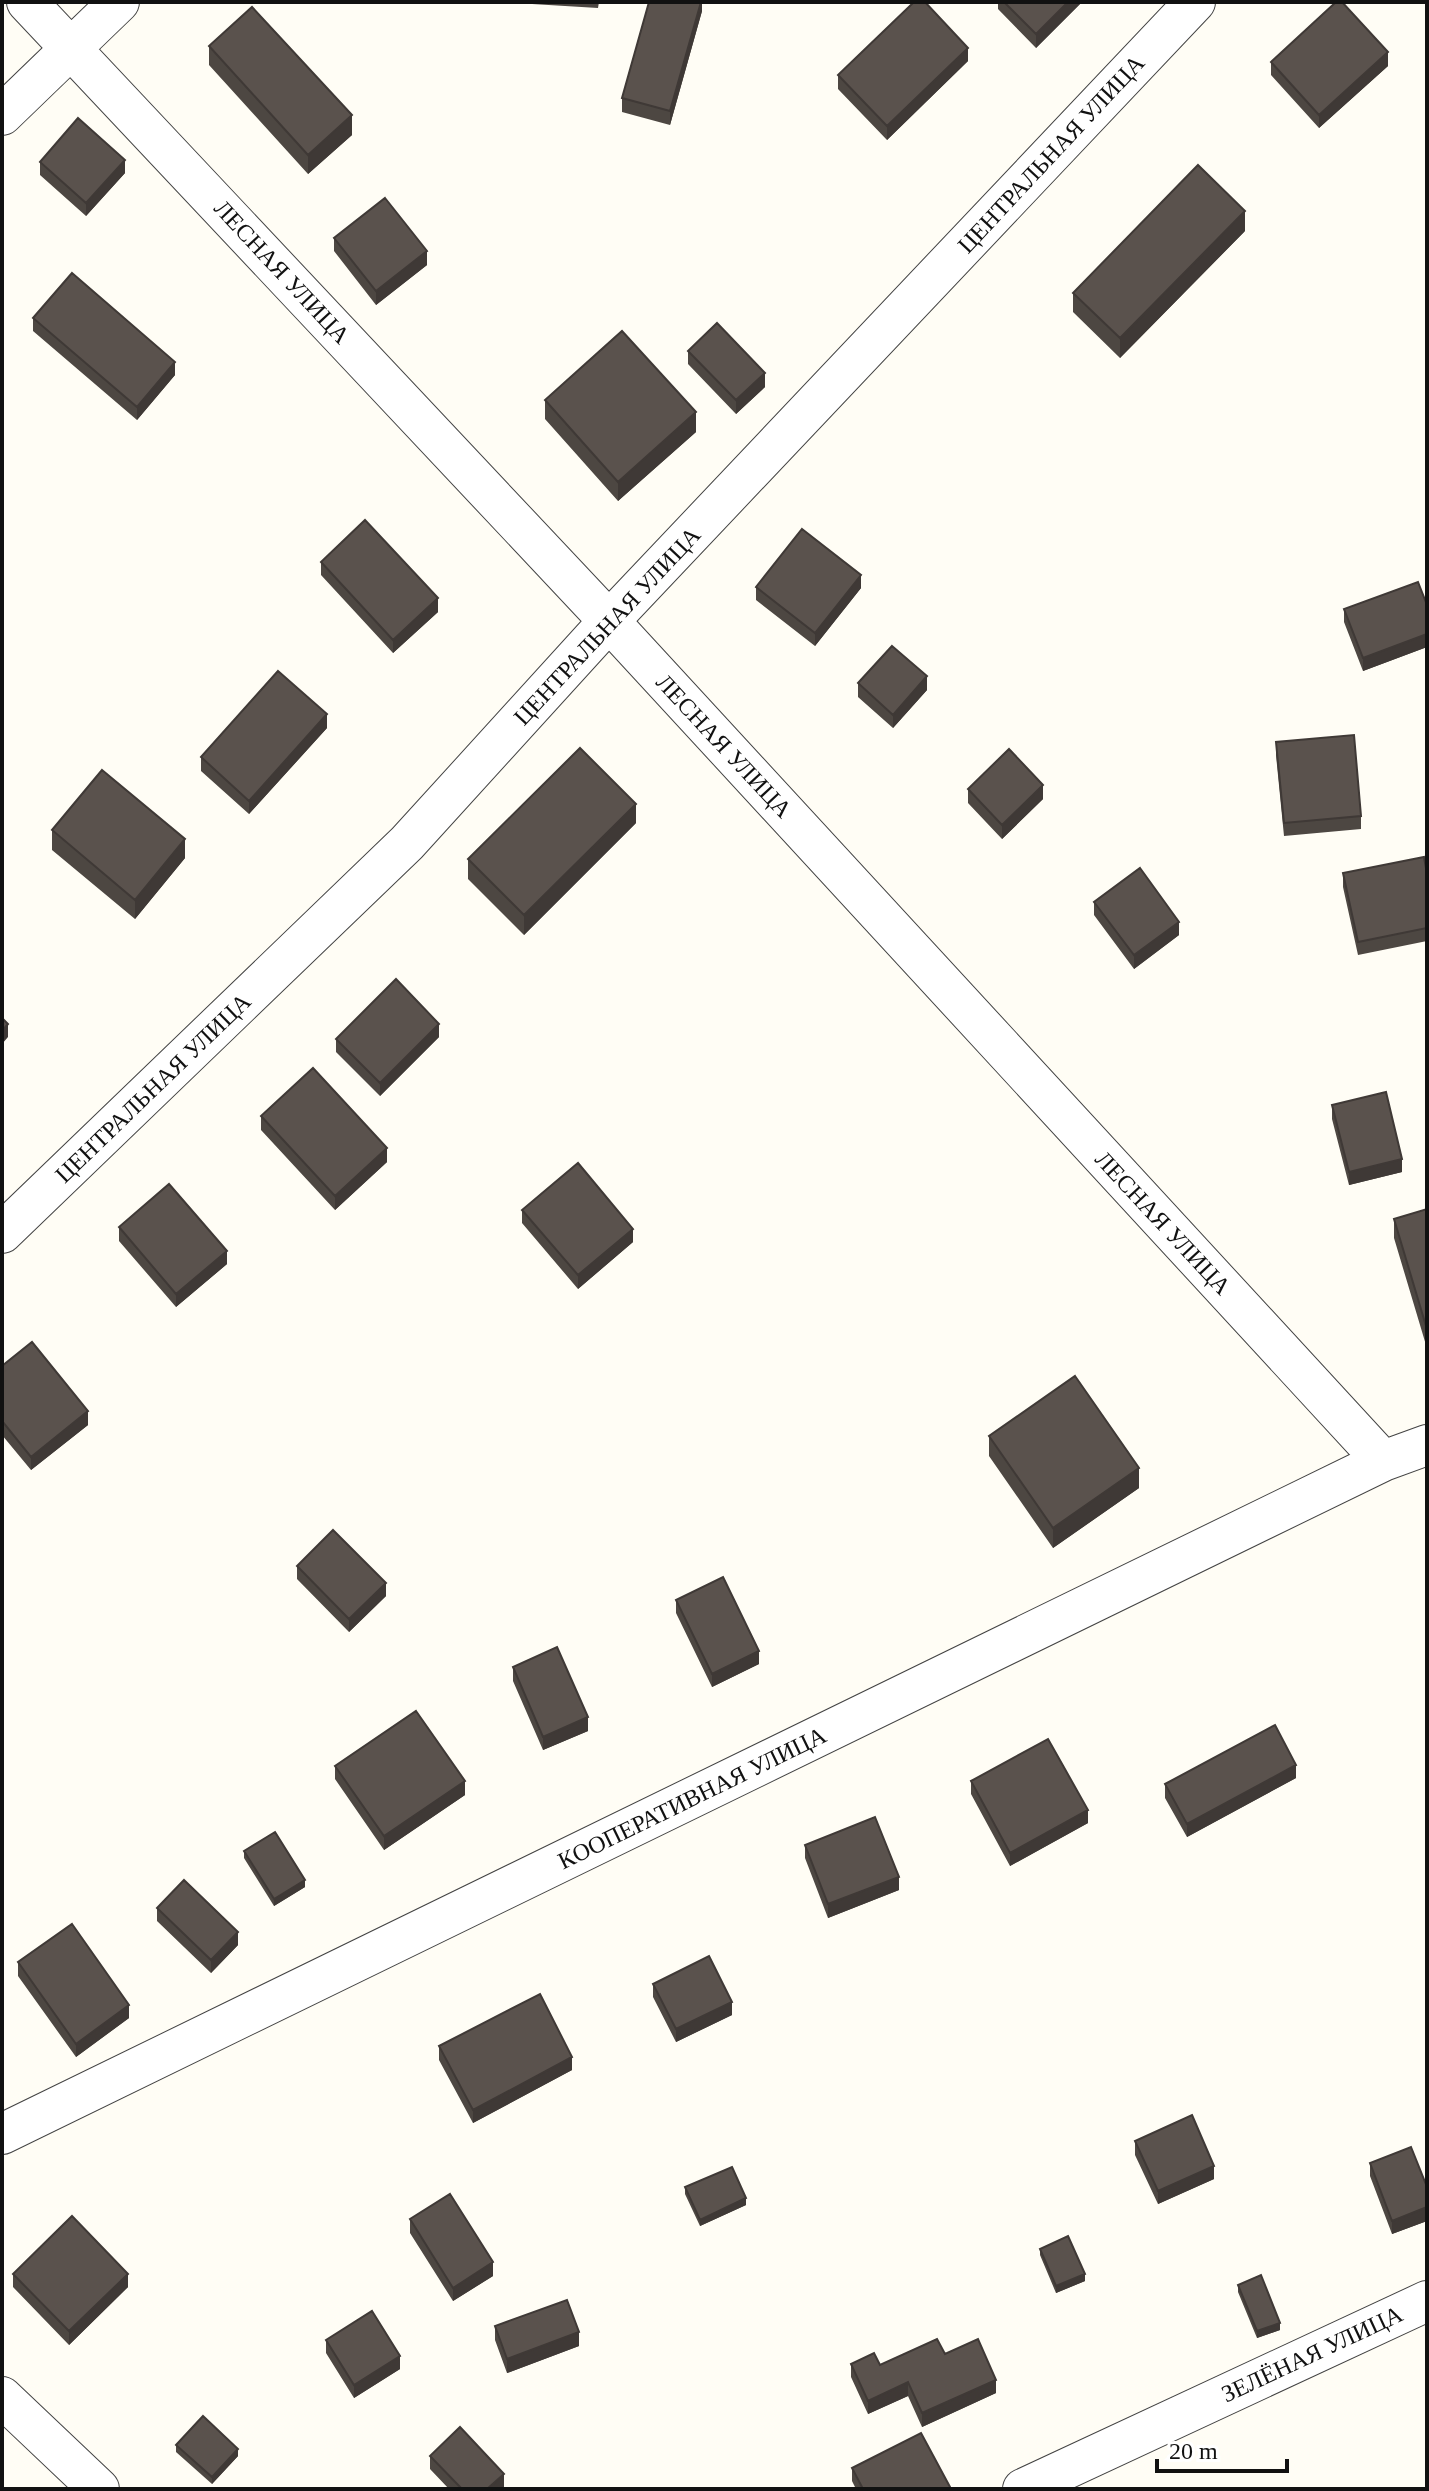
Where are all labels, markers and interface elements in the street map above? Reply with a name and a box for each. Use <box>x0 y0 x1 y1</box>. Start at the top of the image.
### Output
street label: ЦЕНТРАЛЬНАЯ УЛИЦА <box>953 49 1150 258</box>
street label: ЛЕСНАЯ УЛИЦА <box>209 195 355 349</box>
street label: ЦЕНТРАЛЬНАЯ УЛИЦА <box>509 521 706 730</box>
street label: ЛЕСНАЯ УЛИЦА <box>651 669 797 823</box>
street label: ЦЕНТРАЛЬНАЯ УЛИЦА <box>50 988 256 1188</box>
street label: ЛЕСНАЯ УЛИЦА <box>1090 1146 1236 1300</box>
street label: КООПЕРАТИВНАЯ УЛИЦА <box>554 1721 831 1874</box>
street label: ЗЕЛЁНАЯ УЛИЦА <box>1217 2300 1407 2407</box>
scale bar <box>1157 2423 1287 2473</box>
text: 20 m <box>1169 2438 1218 2464</box>

